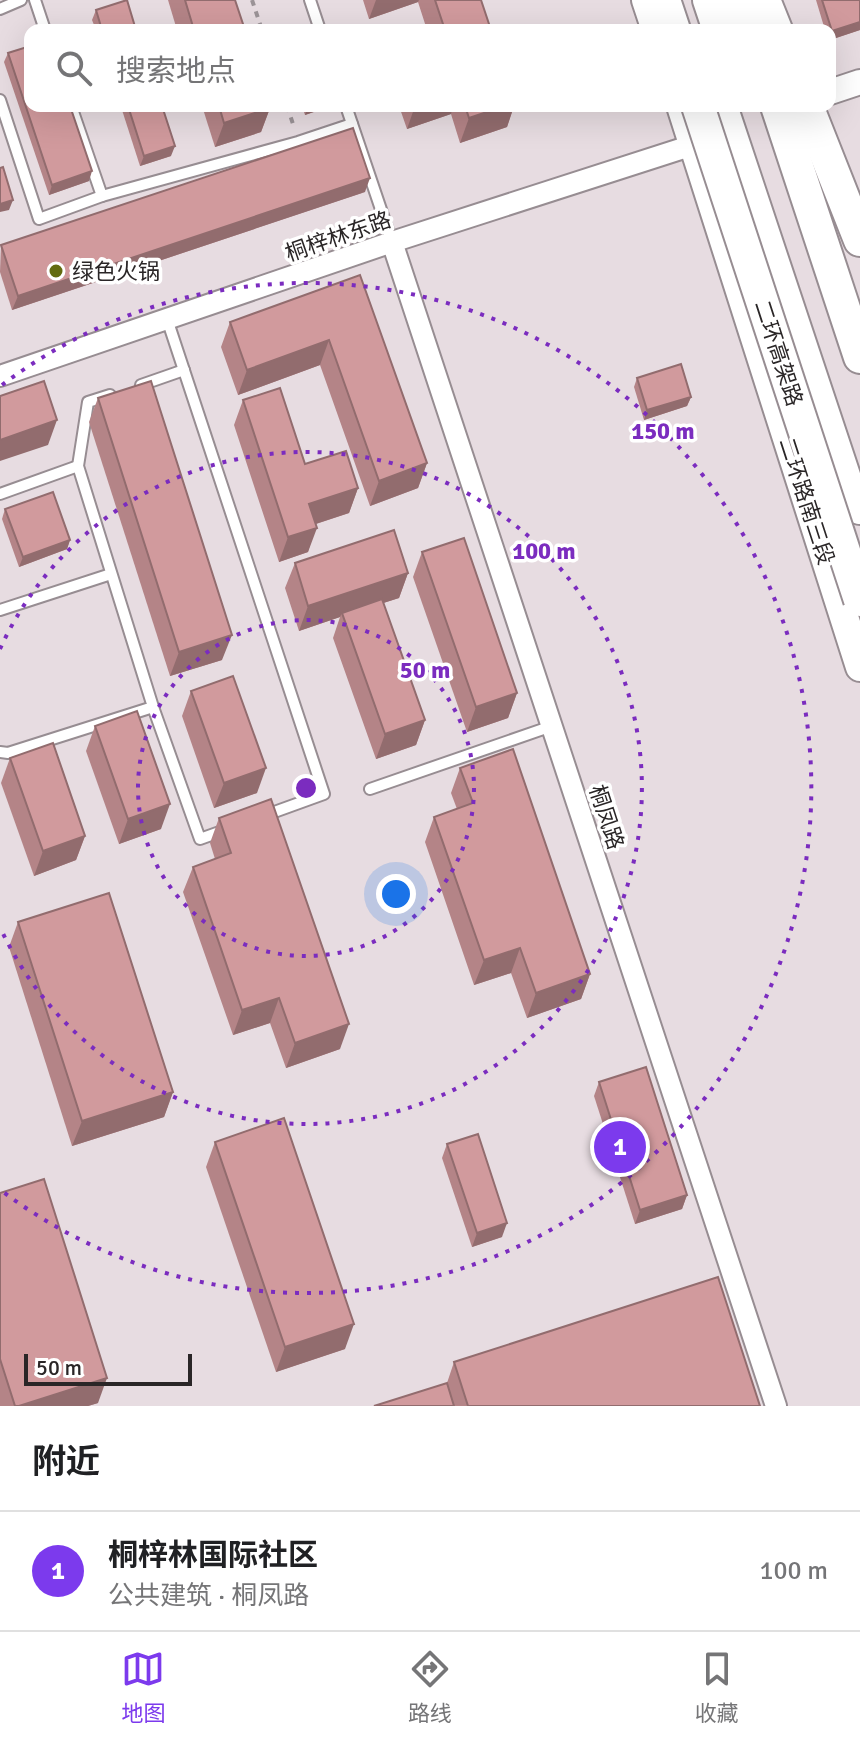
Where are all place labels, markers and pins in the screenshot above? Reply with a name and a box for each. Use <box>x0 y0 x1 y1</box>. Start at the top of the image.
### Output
place label: 绿色火锅 <box>72 258 160 285</box>
marker: 绿色火锅 <box>47 262 65 280</box>
centre of rings <box>292 774 320 802</box>
pin: 1 <box>594 1117 646 1177</box>

